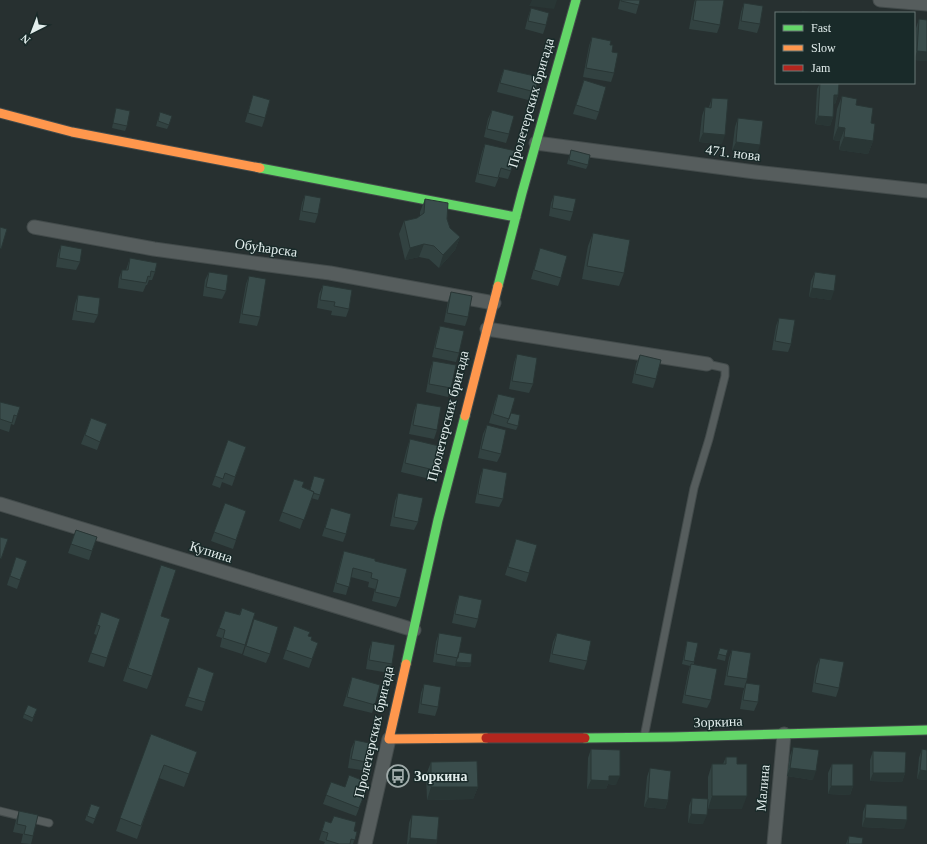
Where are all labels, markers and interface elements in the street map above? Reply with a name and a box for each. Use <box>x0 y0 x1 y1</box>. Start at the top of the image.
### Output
north arrow <box>12 12 52 52</box>
legend <box>775 12 915 84</box>
text: Fast <box>811 21 832 35</box>
text: N <box>18 32 32 47</box>
street label: Пролетерских бригада <box>505 36 557 170</box>
text: Slow <box>811 41 836 55</box>
text: Jam <box>811 61 831 75</box>
street label: 471. нова <box>705 142 762 164</box>
street label: Обућарска <box>234 236 299 260</box>
street label: Пролетерских бригада <box>424 348 472 483</box>
street label: Купина <box>188 538 235 566</box>
street label: Пролетерских бригада <box>352 664 397 799</box>
street label: Зоркина <box>693 714 744 730</box>
bus stop icon: Зоркина <box>385 763 411 789</box>
street label: Малина <box>753 763 773 812</box>
place label: Зоркина <box>414 769 467 784</box>

